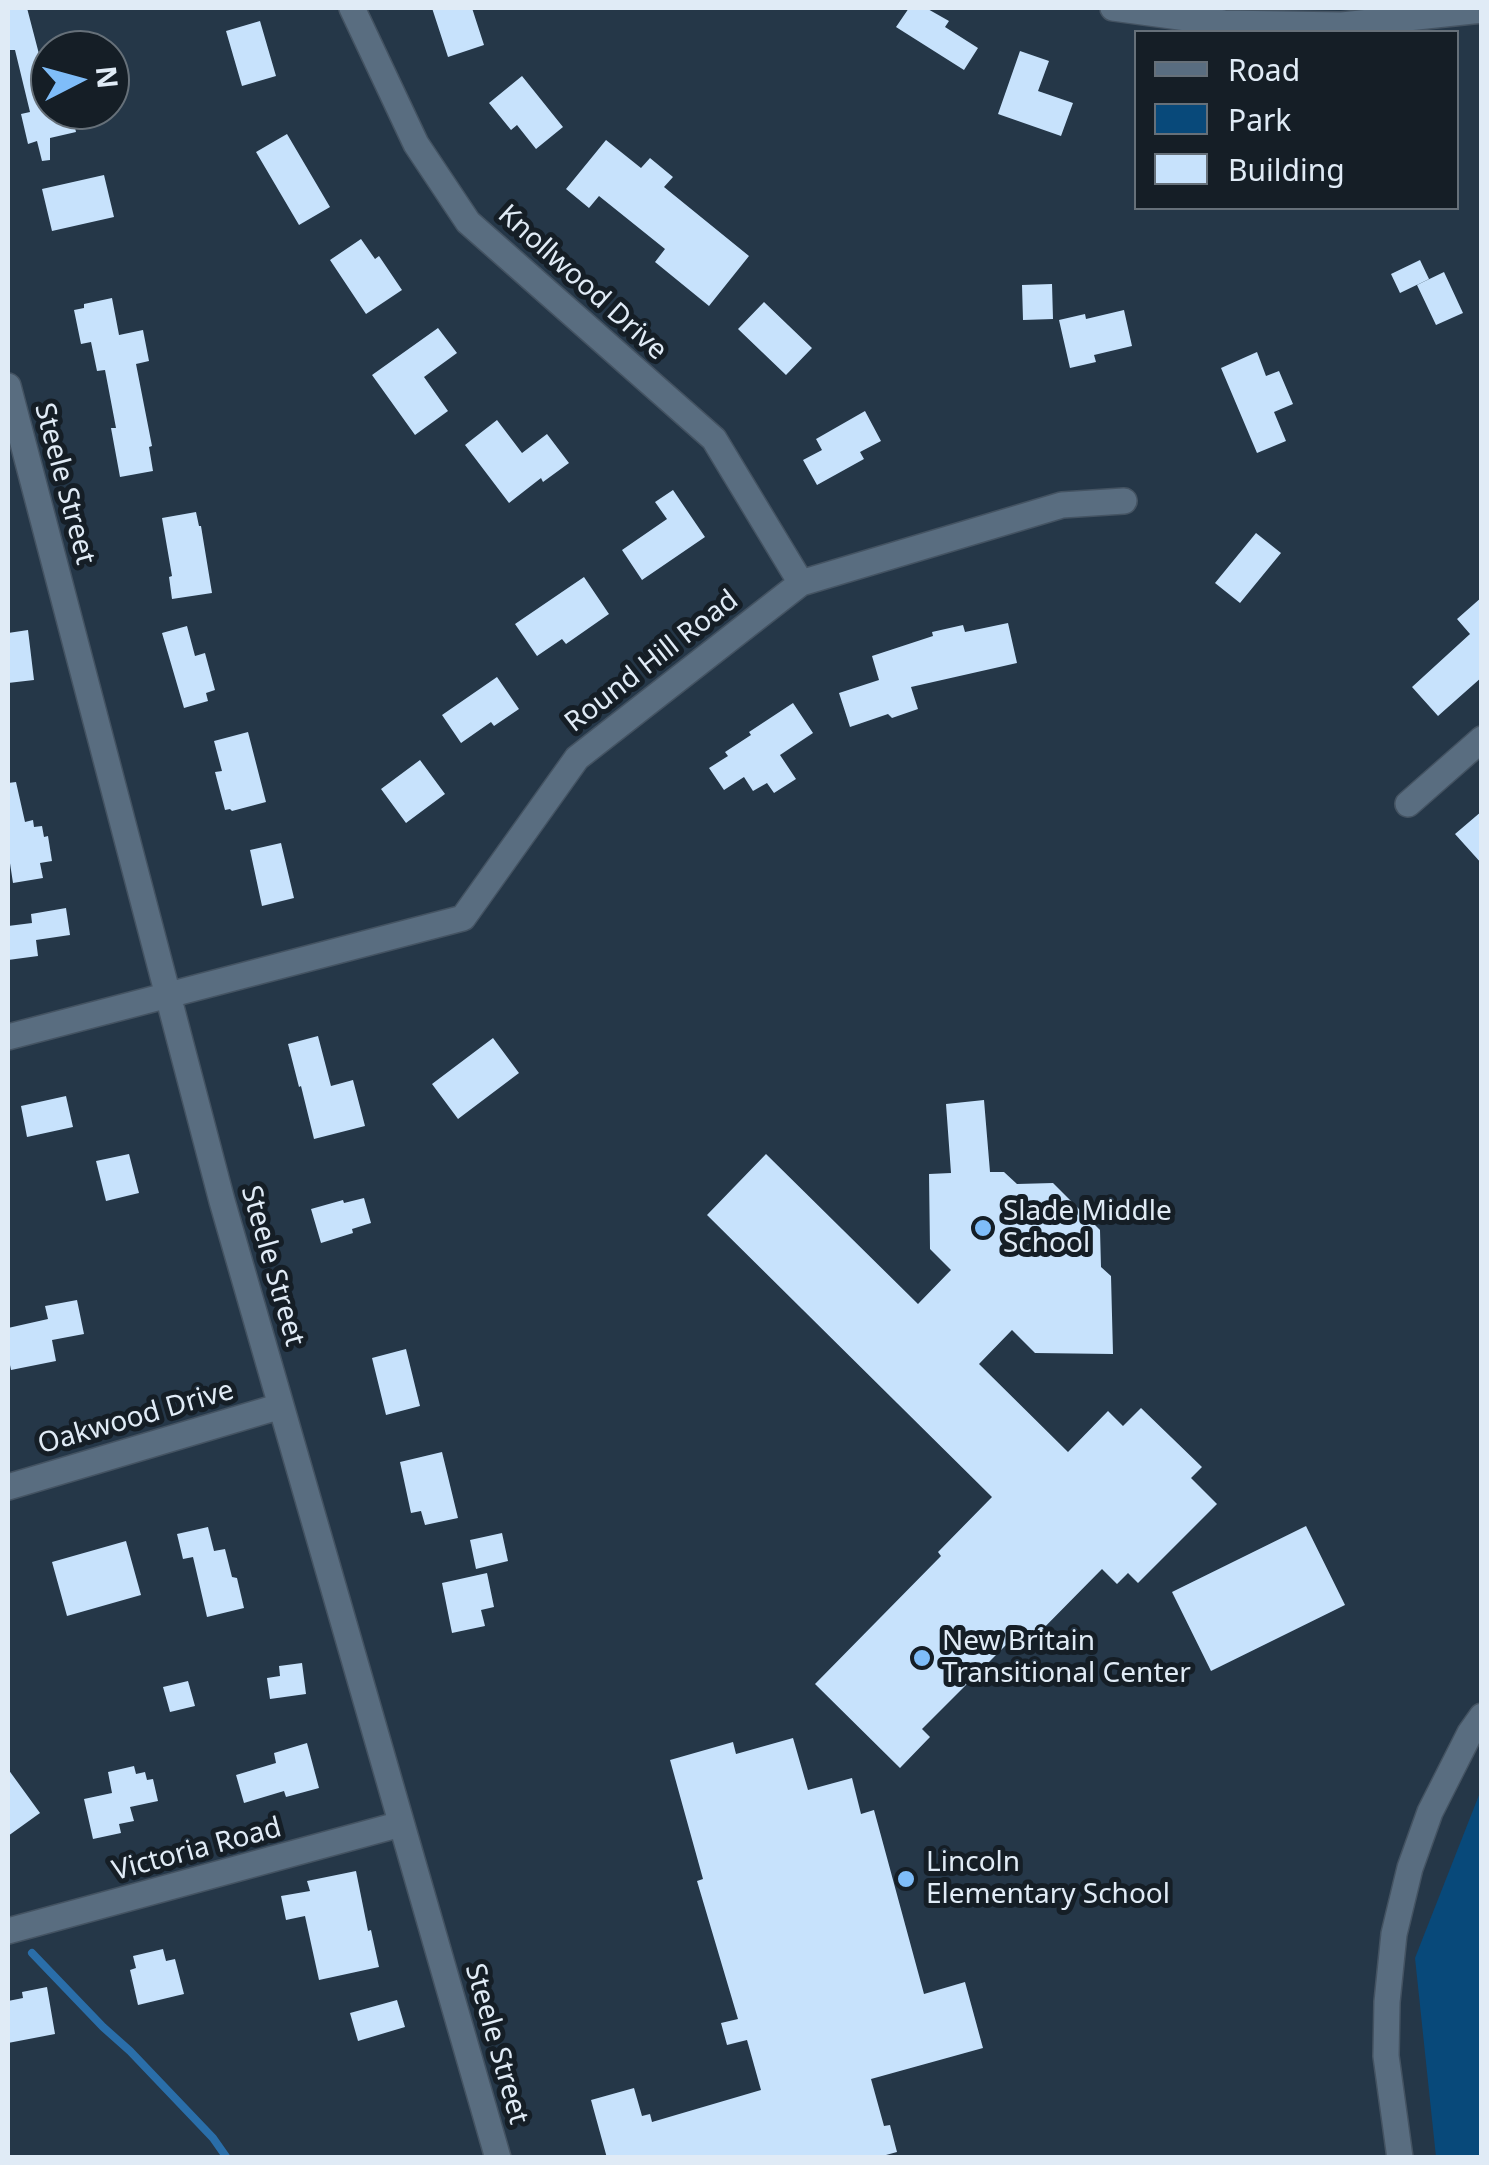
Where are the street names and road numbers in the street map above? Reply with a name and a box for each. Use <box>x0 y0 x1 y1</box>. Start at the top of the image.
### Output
street label: Knollwood Drive <box>491 198 673 368</box>
street label: Steele Street <box>26 400 102 568</box>
street label: Round Hill Road <box>559 584 745 740</box>
street label: Steele Street <box>233 1182 311 1350</box>
street label: Oakwood Drive <box>34 1374 238 1462</box>
street label: Victoria Road <box>109 1811 285 1889</box>
street label: Steele Street <box>457 1960 535 2128</box>

